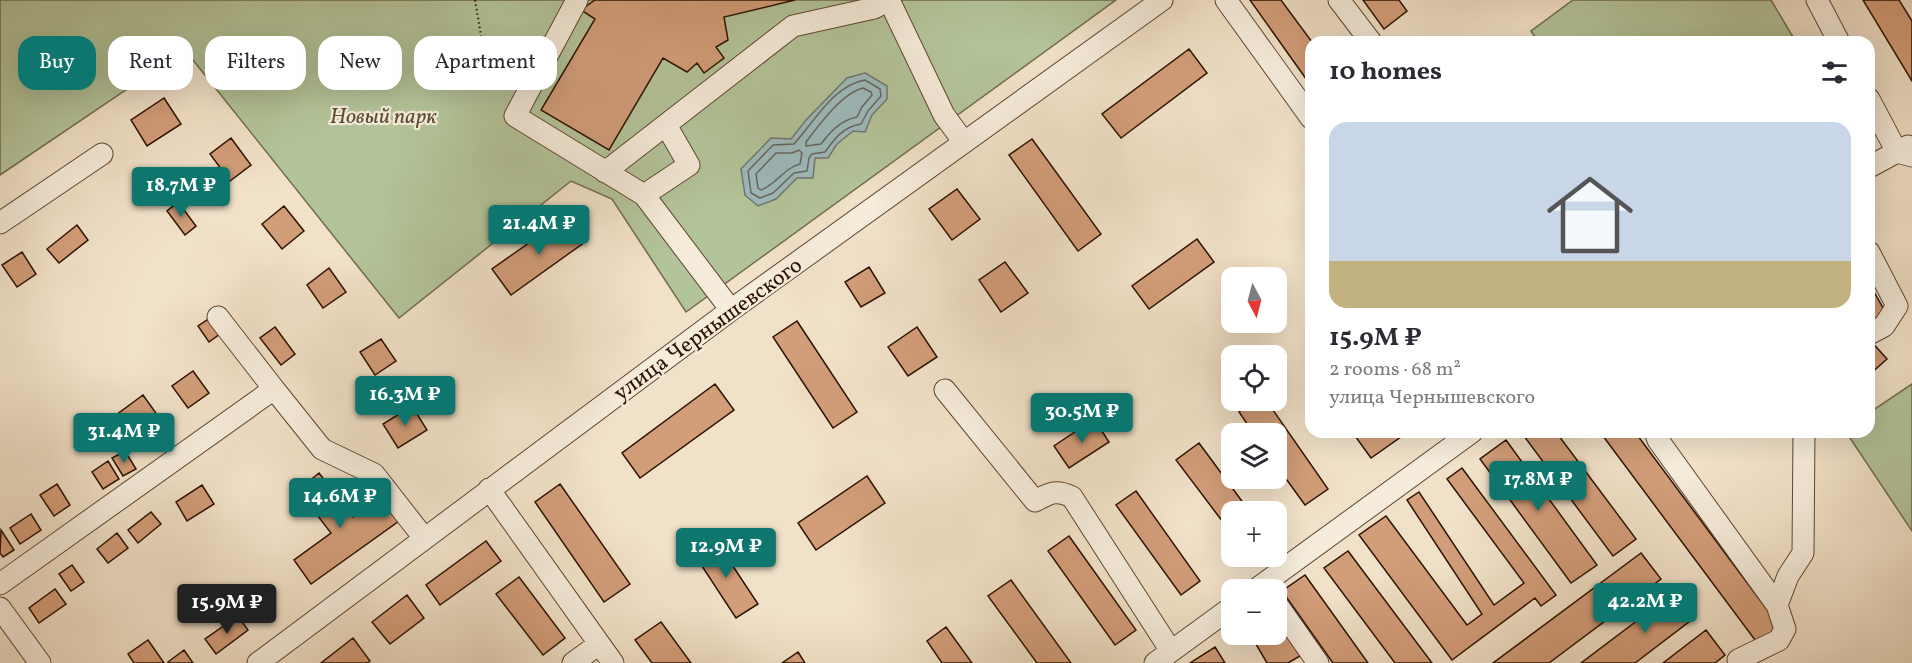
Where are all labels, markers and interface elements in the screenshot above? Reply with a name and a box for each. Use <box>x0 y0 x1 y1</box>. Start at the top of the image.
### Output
chip: Buy <box>18 36 96 90</box>
chip: Rent <box>108 36 193 90</box>
chip: Filters <box>205 36 306 90</box>
chip: New <box>318 36 402 90</box>
chip: Apartment <box>414 36 557 90</box>
text: 10 homes <box>1329 54 1442 90</box>
icon: filters <box>1818 56 1851 89</box>
park label: Новый парк <box>330 102 437 133</box>
icon: home <box>1536 161 1644 269</box>
pin: 18.7M ₽ <box>126 167 236 218</box>
text: 18.7M ₽ <box>146 172 216 200</box>
pin: 21.4M ₽ <box>484 205 594 256</box>
text: 21.4M ₽ <box>502 210 576 238</box>
street label: улица Чернышевского <box>608 251 809 409</box>
north arrow <box>1221 267 1287 333</box>
map controls <box>1221 267 1287 645</box>
text: 15.9M ₽ <box>1329 320 1422 356</box>
button: locate <box>1221 345 1287 411</box>
text: 2 rooms · 68 m² <box>1329 356 1461 384</box>
pin: 16.3M ₽ <box>350 376 460 427</box>
text: 16.3M ₽ <box>369 381 441 409</box>
text: улица Чернышевского <box>1329 384 1535 412</box>
pin: 30.5M ₽ <box>1027 393 1137 444</box>
text: 30.5M ₽ <box>1045 398 1119 426</box>
pin: 31.4M ₽ <box>69 413 179 464</box>
text: 31.4M ₽ <box>87 418 161 446</box>
button: layers <box>1221 423 1287 489</box>
pin: 17.8M ₽ <box>1483 461 1593 512</box>
text: 17.8M ₽ <box>1503 466 1573 494</box>
pin: 14.6M ₽ <box>285 478 395 529</box>
text: 14.6M ₽ <box>303 483 377 511</box>
button: + <box>1221 501 1287 567</box>
pin: 12.9M ₽ <box>671 528 781 579</box>
text: 12.9M ₽ <box>690 533 762 561</box>
button: − <box>1221 579 1287 645</box>
pin: 42.2M ₽ <box>1590 583 1700 634</box>
pin: 15.9M ₽ <box>172 584 282 635</box>
text: 42.2M ₽ <box>1607 588 1683 616</box>
text: 15.9M ₽ <box>191 589 263 617</box>

